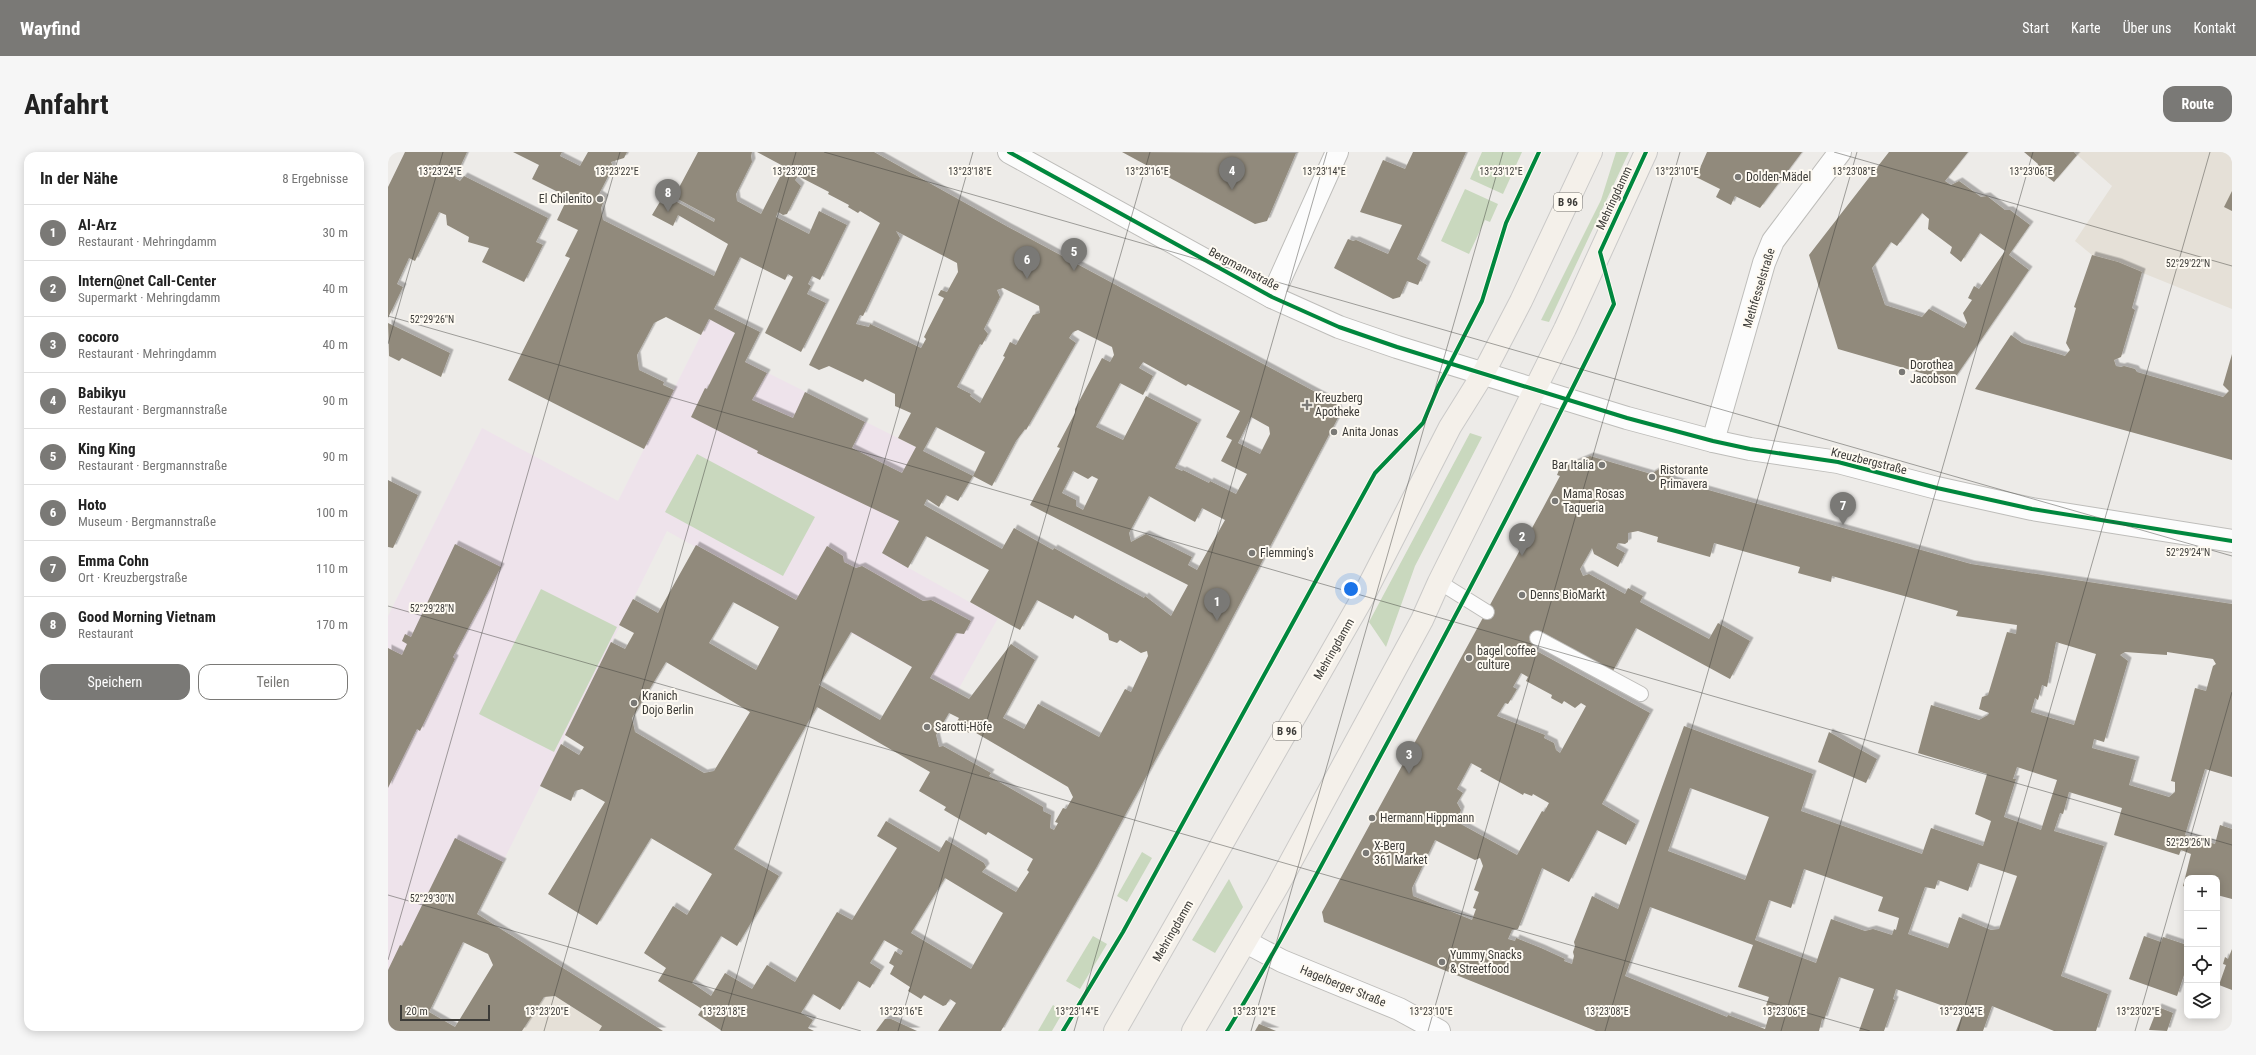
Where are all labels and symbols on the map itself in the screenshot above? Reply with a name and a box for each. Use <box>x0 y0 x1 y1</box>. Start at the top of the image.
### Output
pin: 4 <box>1219 157 1245 190</box>
street label: Mehringdamm <box>1593 164 1635 232</box>
text: 13°23'24"E <box>418 166 462 177</box>
text: 13°23'22"E <box>595 166 639 177</box>
text: 13°23'20"E <box>772 166 816 177</box>
text: 13°23'18"E <box>948 166 992 177</box>
text: 13°23'16"E <box>1125 166 1169 177</box>
text: 13°23'14"E <box>1302 166 1346 177</box>
text: 13°23'12"E <box>1479 166 1523 177</box>
text: 13°23'10"E <box>1655 166 1699 177</box>
text: 13°23'08"E <box>1832 166 1876 177</box>
text: 13°23'06"E <box>2009 166 2053 177</box>
place label: Dolden-Mädel <box>1746 170 1811 184</box>
marker: Dolden-Mädel <box>1733 172 1743 182</box>
pin: 8 <box>655 179 681 212</box>
place label: El Chilenito <box>539 192 592 206</box>
road number: B 96 <box>1554 193 1582 211</box>
marker: El Chilenito <box>595 194 605 204</box>
pin: 5 <box>1061 238 1087 271</box>
street label: Bergmannstraße <box>1206 244 1282 294</box>
pin: 6 <box>1014 246 1040 279</box>
street label: Methfesselstraße <box>1740 246 1778 330</box>
text: 52°29'22"N <box>2166 258 2210 269</box>
text: 52°29'26"N <box>410 314 454 325</box>
place label: Dorothea Jacobson <box>1910 358 1957 386</box>
marker: Dorothea Jacobson <box>1897 367 1907 377</box>
place label: Kreuzberg Apotheke <box>1315 391 1363 419</box>
marker: Kreuzberg Apotheke <box>1302 400 1312 410</box>
place label: Anita Jonas <box>1342 425 1398 439</box>
marker: Anita Jonas <box>1329 427 1339 437</box>
street label: Kreuzbergstraße <box>1830 445 1909 477</box>
place label: Bar Italia <box>1552 458 1594 472</box>
marker: Bar Italia <box>1597 460 1607 470</box>
place label: Ristorante Primavera <box>1660 463 1709 491</box>
marker: Ristorante Primavera <box>1647 472 1657 482</box>
place label: Mama Rosas Taqueria <box>1563 487 1624 515</box>
pin: 7 <box>1830 492 1856 525</box>
marker: Mama Rosas Taqueria <box>1550 496 1560 506</box>
pin: 2 <box>1509 523 1535 556</box>
place label: Flemming's <box>1260 546 1314 560</box>
text: 52°29'24"N <box>2166 547 2210 558</box>
marker: Flemming's <box>1247 548 1257 558</box>
your location <box>1341 579 1361 599</box>
pin: 1 <box>1204 588 1230 621</box>
place label: Denns BioMarkt <box>1530 588 1606 602</box>
marker: Denns BioMarkt <box>1517 590 1527 600</box>
text: 52°29'28"N <box>410 603 454 614</box>
street label: Mehringdamm <box>1311 616 1357 682</box>
place label: bagel coffee culture <box>1477 644 1536 672</box>
marker: bagel coffee culture <box>1464 653 1474 663</box>
place label: Kranich Dojo Berlin <box>642 689 694 717</box>
marker: Kranich Dojo Berlin <box>629 698 639 708</box>
place label: Sarotti-Höfe <box>935 720 992 734</box>
marker: Sarotti-Höfe <box>922 722 932 732</box>
road number: B 96 <box>1273 722 1301 740</box>
pin: 3 <box>1396 741 1422 774</box>
place label: Hermann Hippmann <box>1380 811 1475 825</box>
marker: Hermann Hippmann <box>1367 813 1377 823</box>
text: 52°29'26"N <box>2166 837 2210 848</box>
place label: X-Berg 361 Market <box>1374 839 1428 867</box>
marker: X-Berg 361 Market <box>1361 848 1371 858</box>
text: 52°29'30"N <box>410 893 454 904</box>
street label: Mehringdamm <box>1150 898 1196 964</box>
place label: Yummy Snacks & Streetfood <box>1450 948 1522 976</box>
marker: Yummy Snacks & Streetfood <box>1437 957 1447 967</box>
street label: Hagelberger Straße <box>1298 962 1388 1010</box>
scale bar <box>400 1003 490 1022</box>
text: 13°23'20"E <box>525 1006 569 1017</box>
text: 13°23'18"E <box>702 1006 746 1017</box>
text: 13°23'16"E <box>879 1006 923 1017</box>
text: 13°23'14"E <box>1055 1006 1099 1017</box>
text: 13°23'12"E <box>1232 1006 1276 1017</box>
text: 13°23'10"E <box>1409 1006 1453 1017</box>
text: 13°23'08"E <box>1585 1006 1629 1017</box>
text: 13°23'06"E <box>1762 1006 1806 1017</box>
text: 13°23'04"E <box>1939 1006 1983 1017</box>
text: 13°23'02"E <box>2116 1006 2160 1017</box>

